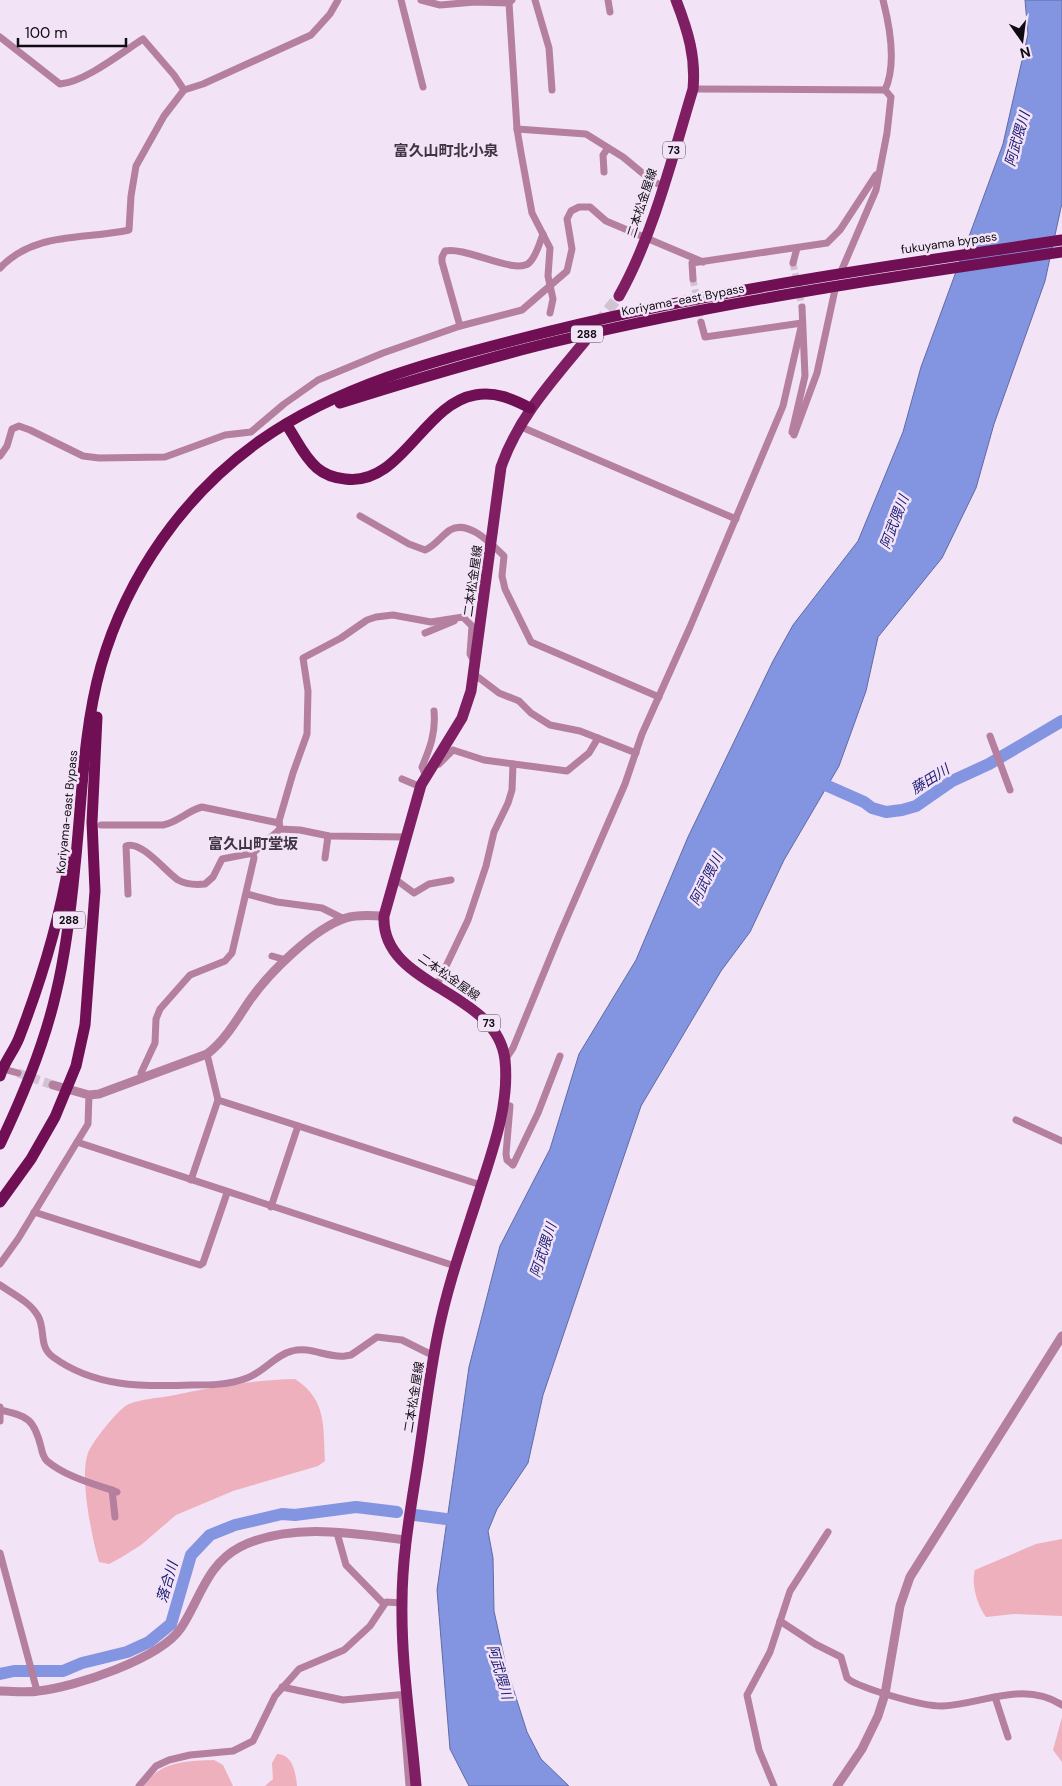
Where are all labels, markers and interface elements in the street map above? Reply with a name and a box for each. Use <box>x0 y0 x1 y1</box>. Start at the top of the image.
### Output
scale bar <box>18 15 125 47</box>
north arrow <box>997 15 1047 65</box>
text: 100 m <box>25 23 68 43</box>
text: N <box>1018 43 1032 63</box>
water label: 阿武隈川 <box>1001 108 1034 168</box>
district label: 富久山町北小泉 <box>393 141 499 161</box>
road number: 73 <box>663 142 685 158</box>
street label: 二本松金屋線 <box>623 166 661 240</box>
street label: fukuyama bypass <box>900 228 998 258</box>
street label: Koriyama-east Bypass <box>620 280 746 320</box>
road number: 288 <box>571 326 603 342</box>
water label: 阿武隈川 <box>876 491 913 551</box>
street label: 二本松金屋線 <box>460 544 486 618</box>
street label: Koriyama-east Bypass <box>53 749 81 875</box>
water label: 藤田川 <box>907 759 954 798</box>
district label: 富久山町堂坂 <box>208 834 298 854</box>
water label: 阿武隈川 <box>685 848 728 908</box>
road number: 288 <box>53 912 85 928</box>
street label: 二本松金屋線 <box>415 950 483 1004</box>
road number: 73 <box>478 1014 500 1032</box>
water label: 阿武隈川 <box>526 1219 561 1279</box>
street label: 二本松金屋線 <box>400 1360 428 1434</box>
water label: 落合川 <box>153 1557 182 1605</box>
water label: 阿武隈川 <box>484 1643 517 1703</box>

